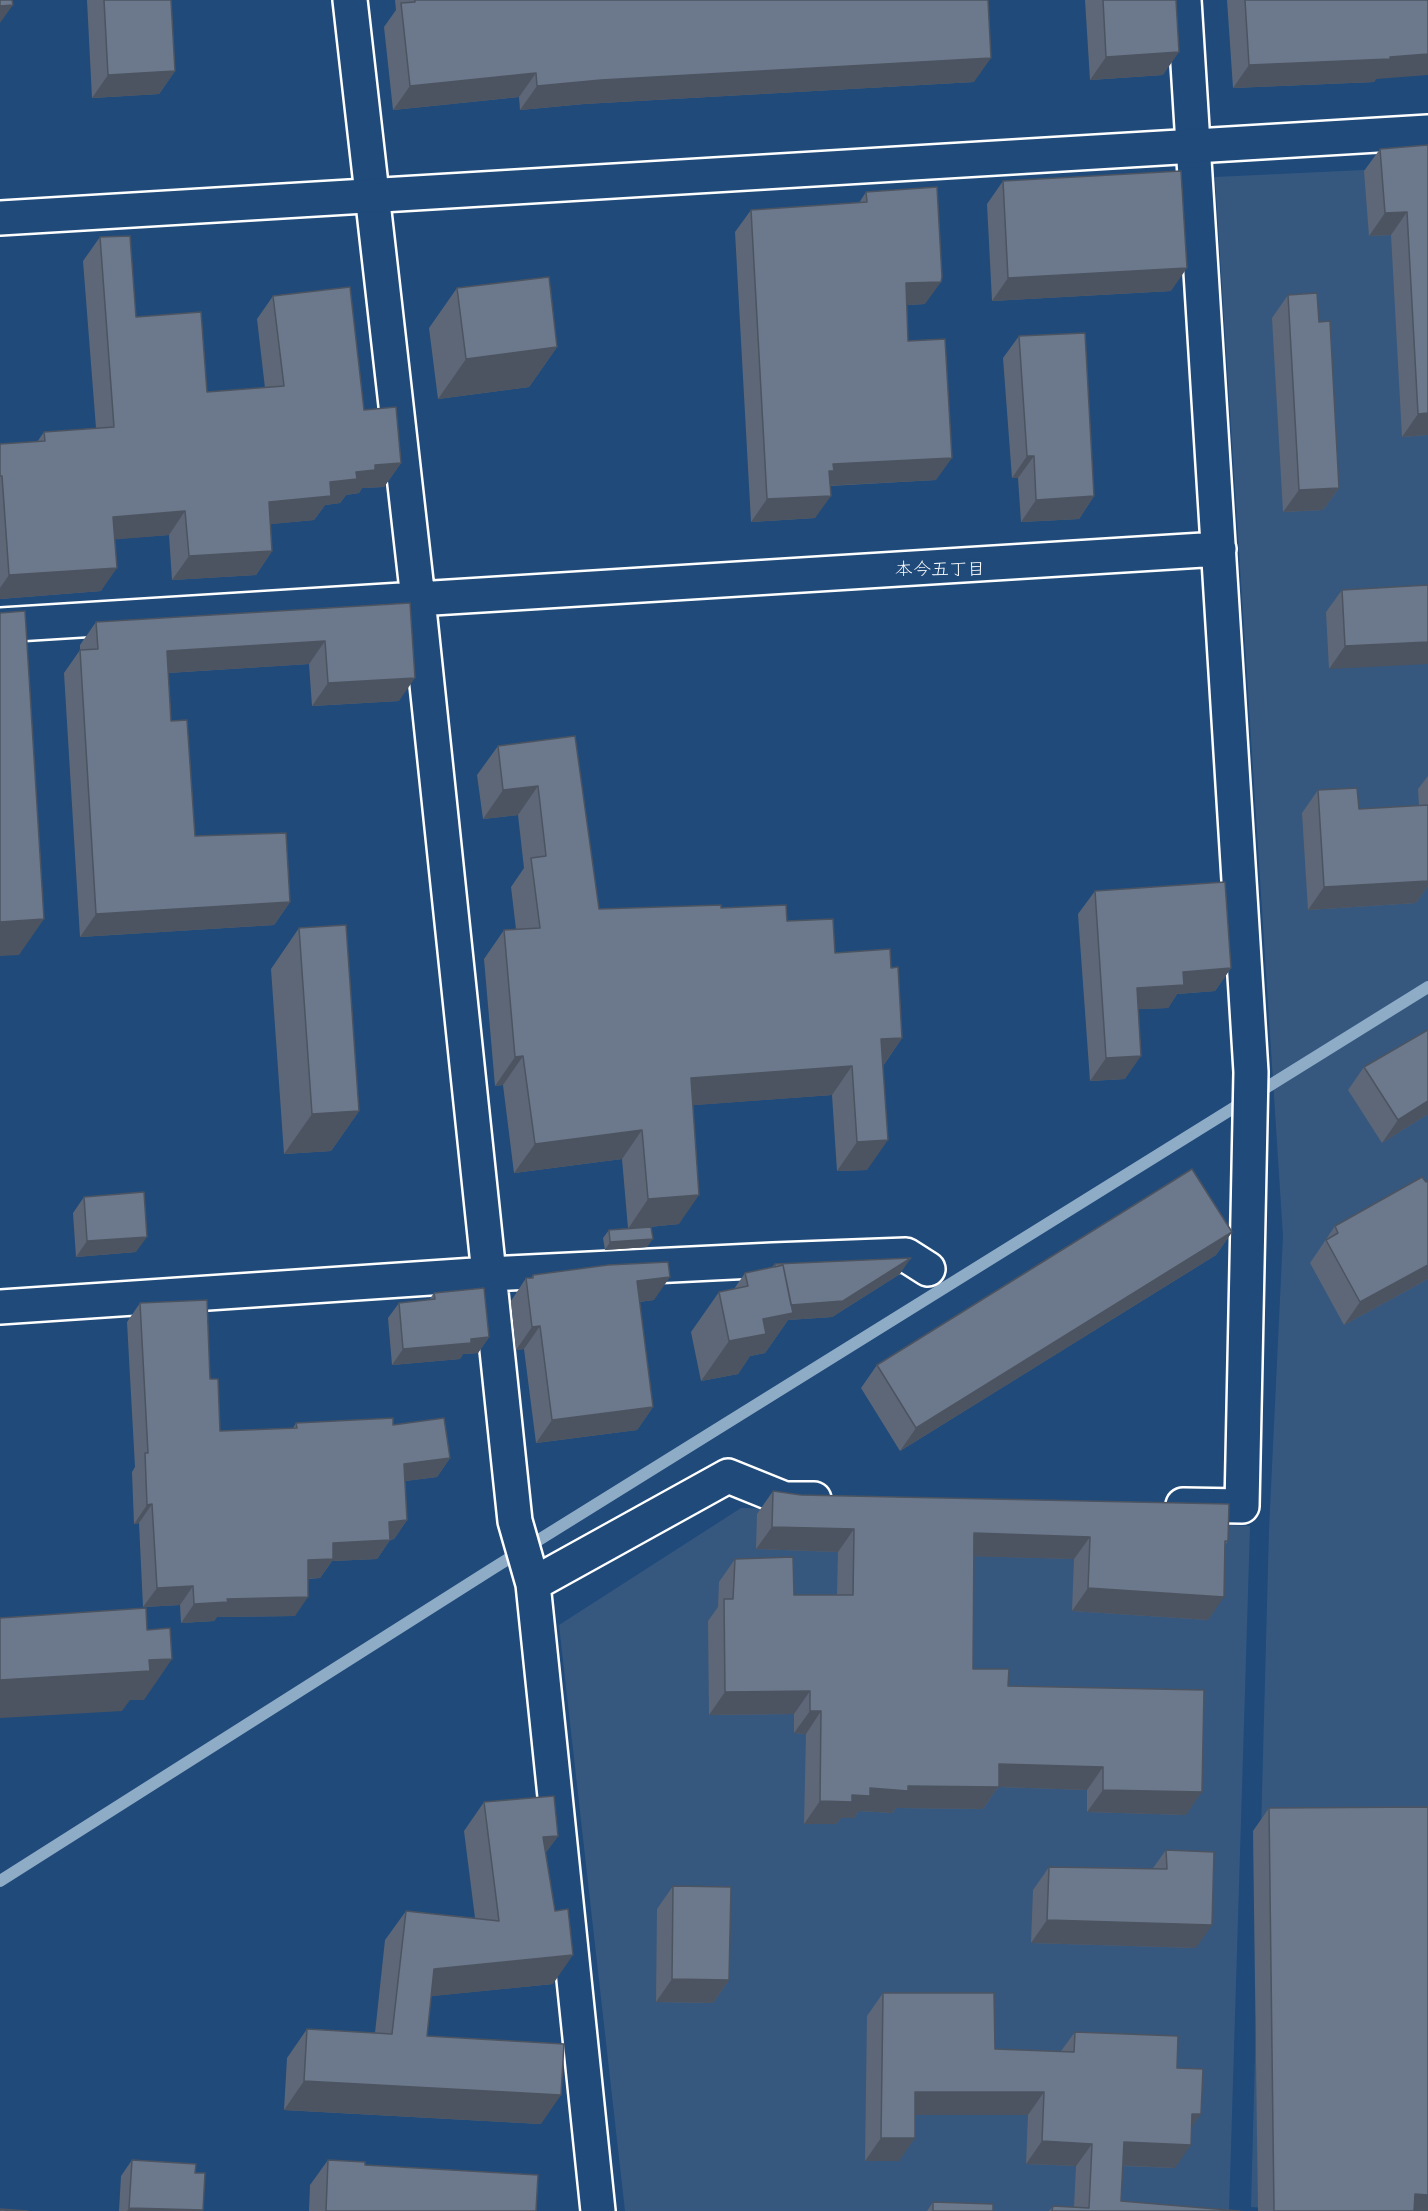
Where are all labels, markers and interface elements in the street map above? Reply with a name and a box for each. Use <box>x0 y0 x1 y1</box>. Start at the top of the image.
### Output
district label: 本今五丁目 <box>895 559 985 581</box>

